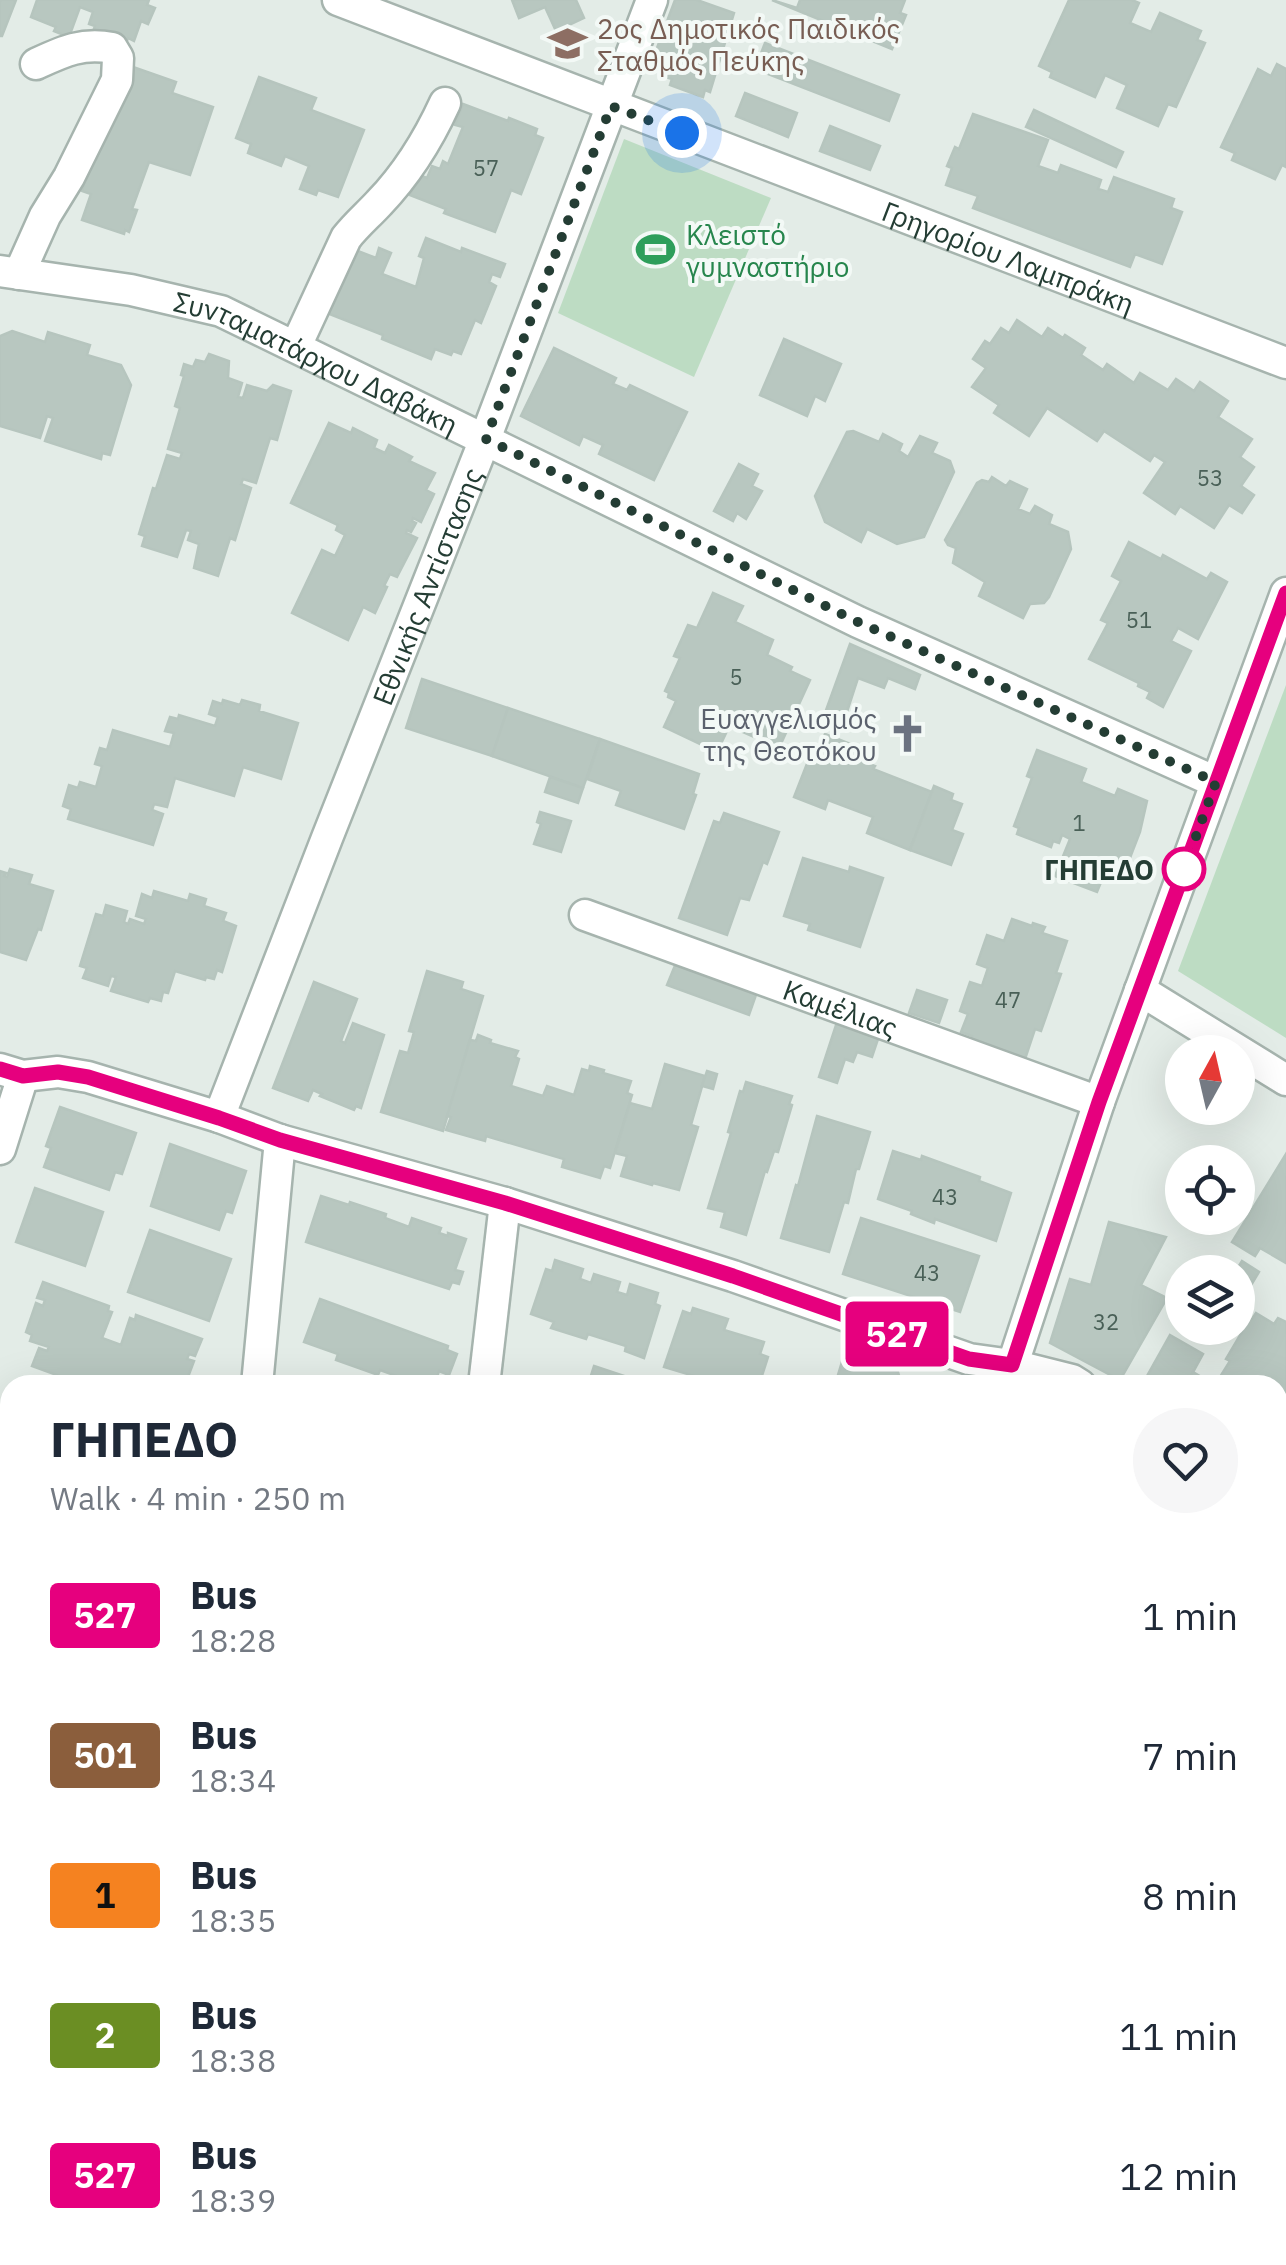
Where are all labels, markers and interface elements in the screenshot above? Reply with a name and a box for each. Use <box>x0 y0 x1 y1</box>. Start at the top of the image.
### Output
place label: 2ος Δημοτικός Παιδικός Σταθμός Πεύκης <box>597 10 900 79</box>
school or university icon: 2ος Δημοτικός Παιδικός Σταθμός Πεύκης <box>546 23 588 65</box>
your location <box>657 108 707 158</box>
house number: 57 <box>473 153 499 182</box>
street label: Γρηγορίου Λαμπράκη <box>877 192 1140 322</box>
place label: Κλειστό γυμναστήριο <box>686 216 850 285</box>
sports icon: Κλειστό γυμναστήριο <box>635 229 677 271</box>
street label: Συνταματάρχου Δαβάκη <box>170 282 465 443</box>
street label: Εθνικής Αντίστασης <box>363 462 490 710</box>
house number: 53 <box>1197 463 1223 492</box>
house number: 51 <box>1126 605 1152 634</box>
house number: 5 <box>729 662 743 691</box>
place label: Ευαγγελισμός της Θεοτόκου <box>700 700 877 769</box>
church icon: Ευαγγελισμός της Θεοτόκου <box>886 713 928 755</box>
house number: 1 <box>1072 808 1086 837</box>
marker: ΓΗΠΕΔΟ <box>1163 848 1205 890</box>
place label: ΓΗΠΕΔΟ <box>1044 851 1154 888</box>
street label: Καμέλιας <box>778 970 903 1046</box>
house number: 47 <box>995 985 1021 1014</box>
north arrow <box>1165 1035 1255 1125</box>
map controls <box>1165 1035 1255 1345</box>
button: locate <box>1165 1145 1255 1235</box>
house number: 43 <box>932 1182 958 1211</box>
button: layers <box>1165 1255 1255 1345</box>
house number: 43 <box>914 1258 940 1287</box>
line badge: 527 <box>840 1302 954 1366</box>
house number: 32 <box>1093 1307 1119 1336</box>
text: 527 <box>865 1311 929 1357</box>
text: ΓΗΠΕΔΟ <box>50 1408 238 1470</box>
button: heart <box>1133 1408 1238 1513</box>
text: Walk · 4 min · 250 m <box>50 1477 346 1519</box>
text: Bus <box>190 1570 257 1619</box>
text: 1 min <box>1142 1591 1238 1640</box>
text: 527 <box>73 1592 137 1638</box>
text: 18:28 <box>190 1619 276 1661</box>
text: Bus <box>190 1710 257 1759</box>
text: 7 min <box>1142 1731 1238 1780</box>
text: 501 <box>73 1732 137 1778</box>
text: 18:34 <box>190 1759 276 1801</box>
text: Bus <box>190 1850 257 1899</box>
text: 8 min <box>1142 1871 1238 1920</box>
text: 1 <box>94 1872 116 1918</box>
text: 18:35 <box>190 1899 276 1941</box>
text: Bus <box>190 1990 257 2039</box>
text: 11 min <box>1119 2011 1238 2060</box>
text: 2 <box>94 2012 116 2058</box>
text: 18:38 <box>190 2039 276 2081</box>
text: Bus <box>190 2130 257 2179</box>
text: 12 min <box>1119 2151 1238 2200</box>
text: 527 <box>73 2152 137 2198</box>
text: 18:39 <box>190 2179 276 2221</box>

